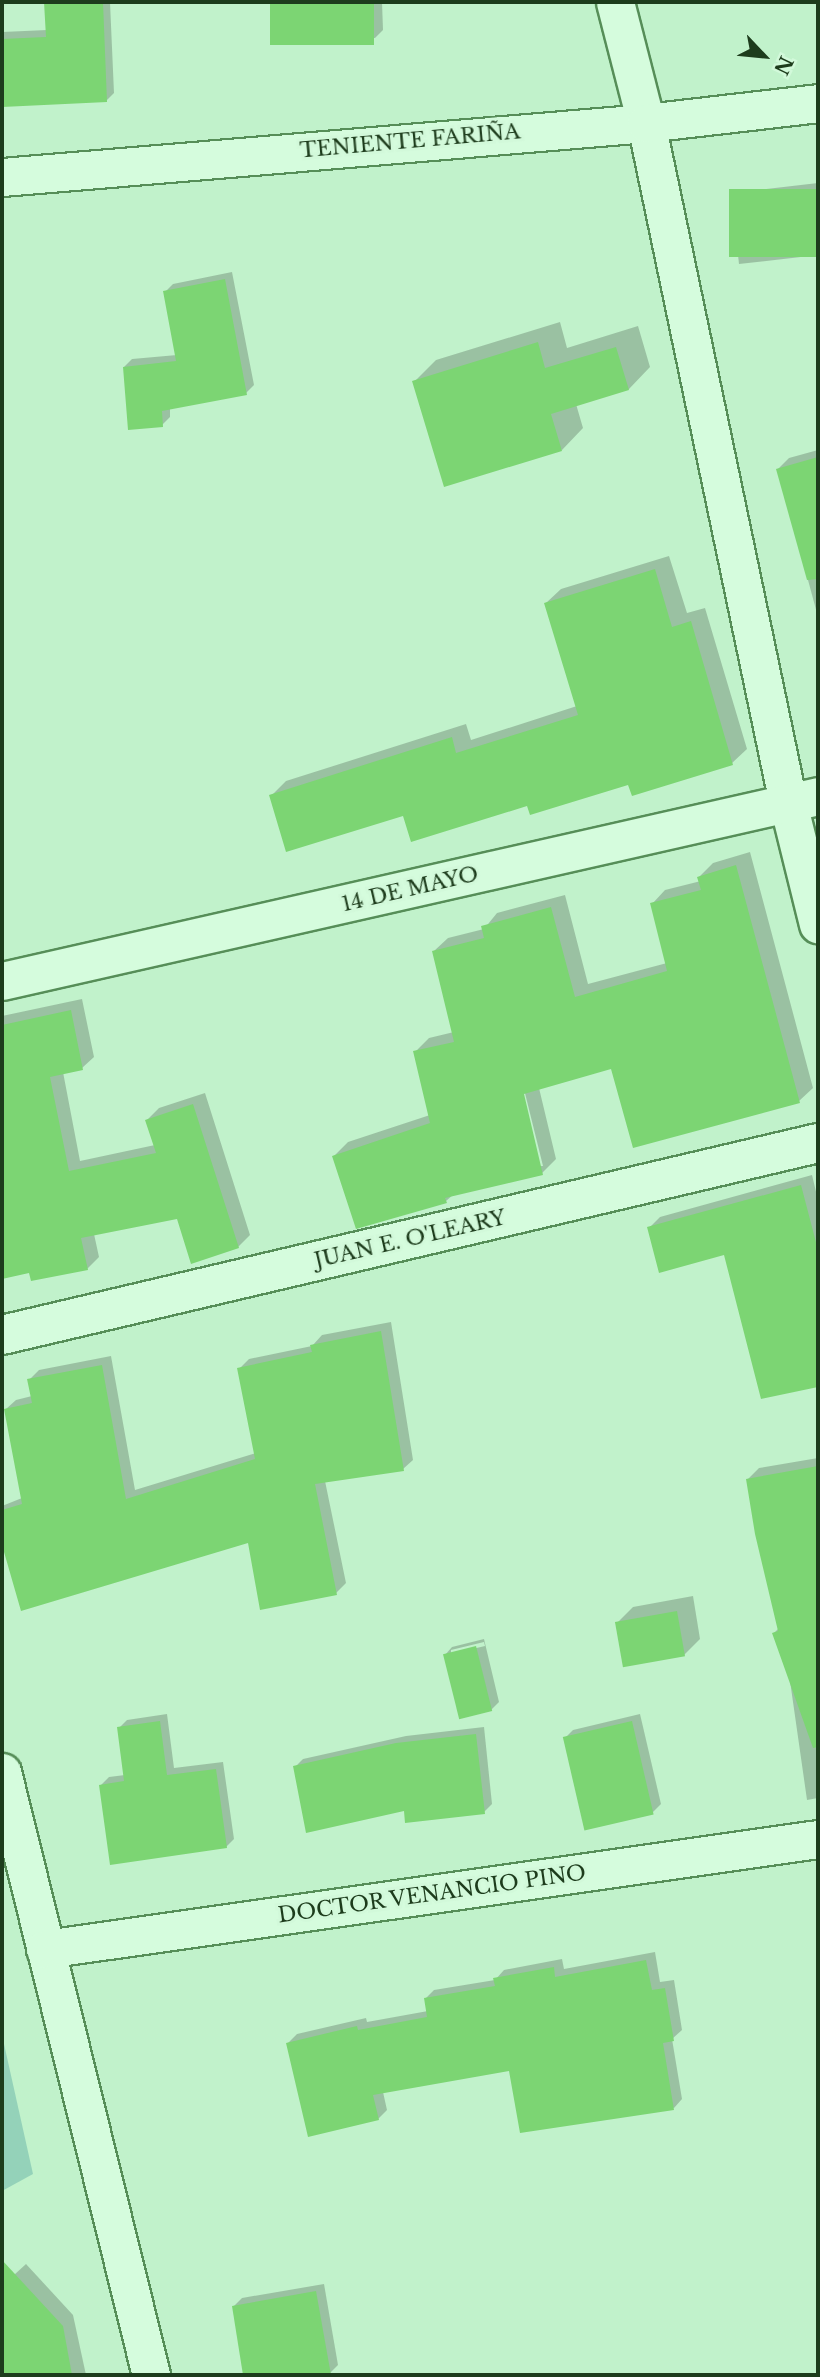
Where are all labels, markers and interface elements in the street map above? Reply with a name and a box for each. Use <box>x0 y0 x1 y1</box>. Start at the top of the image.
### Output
north arrow <box>729 21 799 91</box>
text: N <box>769 52 798 78</box>
street label: TENIENTE FARIÑA <box>299 119 521 163</box>
street label: 14 DE MAYO <box>339 861 481 917</box>
street label: JUAN E. O'LEARY <box>312 1205 508 1273</box>
street label: DOCTOR VENANCIO PINO <box>276 1860 588 1928</box>

